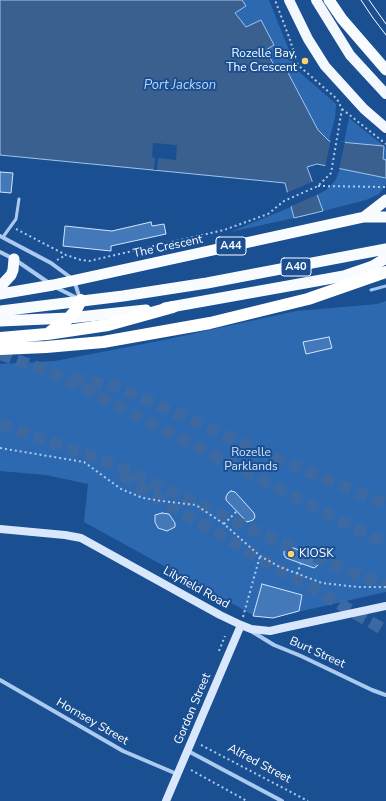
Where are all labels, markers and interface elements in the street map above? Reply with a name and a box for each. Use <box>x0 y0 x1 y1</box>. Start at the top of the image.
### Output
place label: Rozelle Bay, The Crescent <box>226 47 297 75</box>
marker: Rozelle Bay, The Crescent <box>300 56 310 66</box>
water label: Port Jackson <box>144 78 216 94</box>
street label: The Crescent <box>132 233 204 261</box>
road number: A44 <box>216 237 246 255</box>
road number: A40 <box>281 258 311 276</box>
park label: Rozelle Parklands <box>224 446 278 474</box>
place label: KIOSK <box>299 547 334 561</box>
marker: KIOSK <box>286 549 296 559</box>
street label: Lilyfield Road <box>160 564 232 612</box>
street label: Burt Street <box>287 634 347 672</box>
street label: Gordon Street <box>172 671 214 747</box>
street label: Hornsey Street <box>53 696 131 748</box>
street label: Alfred Street <box>225 741 293 787</box>

